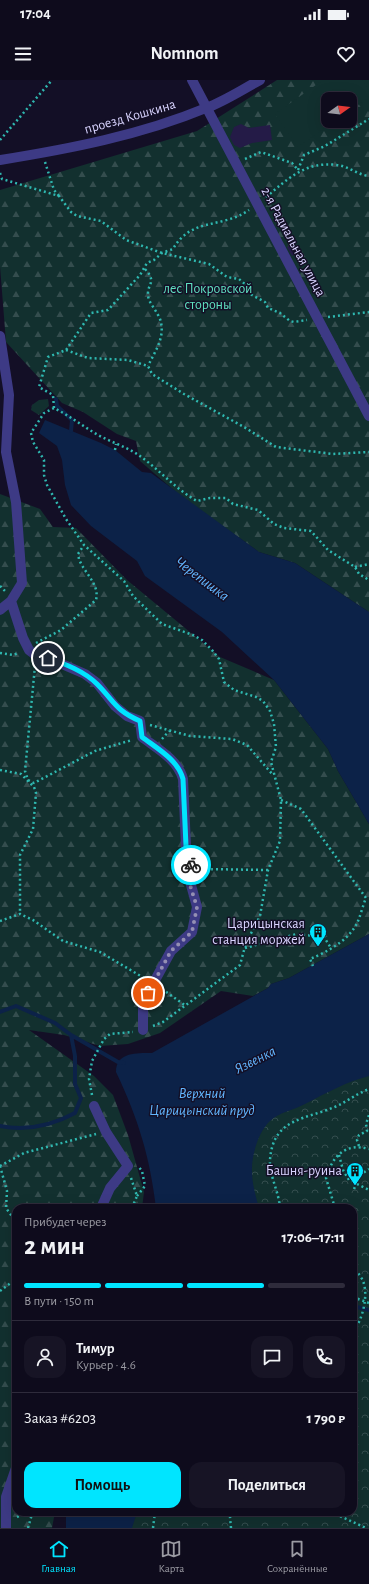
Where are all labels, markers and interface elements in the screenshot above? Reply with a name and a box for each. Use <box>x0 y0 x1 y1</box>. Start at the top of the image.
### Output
text: 17:04 <box>20 6 51 21</box>
icon: menu <box>12 43 34 65</box>
icon: heart <box>335 43 357 65</box>
text: Nomnom <box>150 45 219 63</box>
north arrow <box>321 92 357 128</box>
map controls <box>321 92 357 128</box>
street label: проезд Кошкина <box>83 97 178 137</box>
street label: 2-я Радиальная улица <box>258 185 328 300</box>
park label: лес Покровской стороны <box>163 282 253 312</box>
water label: Черепишка <box>172 554 232 604</box>
pin <box>31 641 65 675</box>
icon: home <box>37 647 59 669</box>
courier <box>171 845 211 885</box>
icon: bike <box>180 854 202 876</box>
place label: Царицынская станция моржей <box>212 917 305 947</box>
building icon: Царицынская станция моржей <box>308 922 328 947</box>
pin <box>131 976 165 1010</box>
icon: bag <box>137 982 159 1004</box>
water label: Язвенка <box>232 1043 278 1077</box>
water label: Верхний Царицынский пруд <box>149 1086 255 1118</box>
building icon: Башня-руина <box>345 1161 365 1186</box>
place label: Башня-руина <box>266 1164 343 1178</box>
text: Прибудет через <box>24 1216 106 1229</box>
text: 17:06–17:11 <box>282 1230 345 1245</box>
text: 2 мин <box>24 1233 85 1259</box>
text: В пути · 150 m <box>24 1295 94 1308</box>
button: person <box>24 1336 66 1378</box>
button: chat <box>251 1336 293 1378</box>
button: phone <box>303 1336 345 1378</box>
text: Тимур <box>76 1341 115 1356</box>
text: Курьер · 4.6 <box>76 1359 136 1372</box>
text: Заказ #6203 <box>24 1411 96 1426</box>
text: 1 790 ₽ <box>307 1411 345 1426</box>
button: Помощь <box>24 1462 181 1508</box>
button: Поделиться <box>189 1462 345 1508</box>
tab: Главная <box>41 1538 76 1575</box>
tab: Карта <box>158 1538 184 1575</box>
tab: Сохранённые <box>267 1538 328 1575</box>

